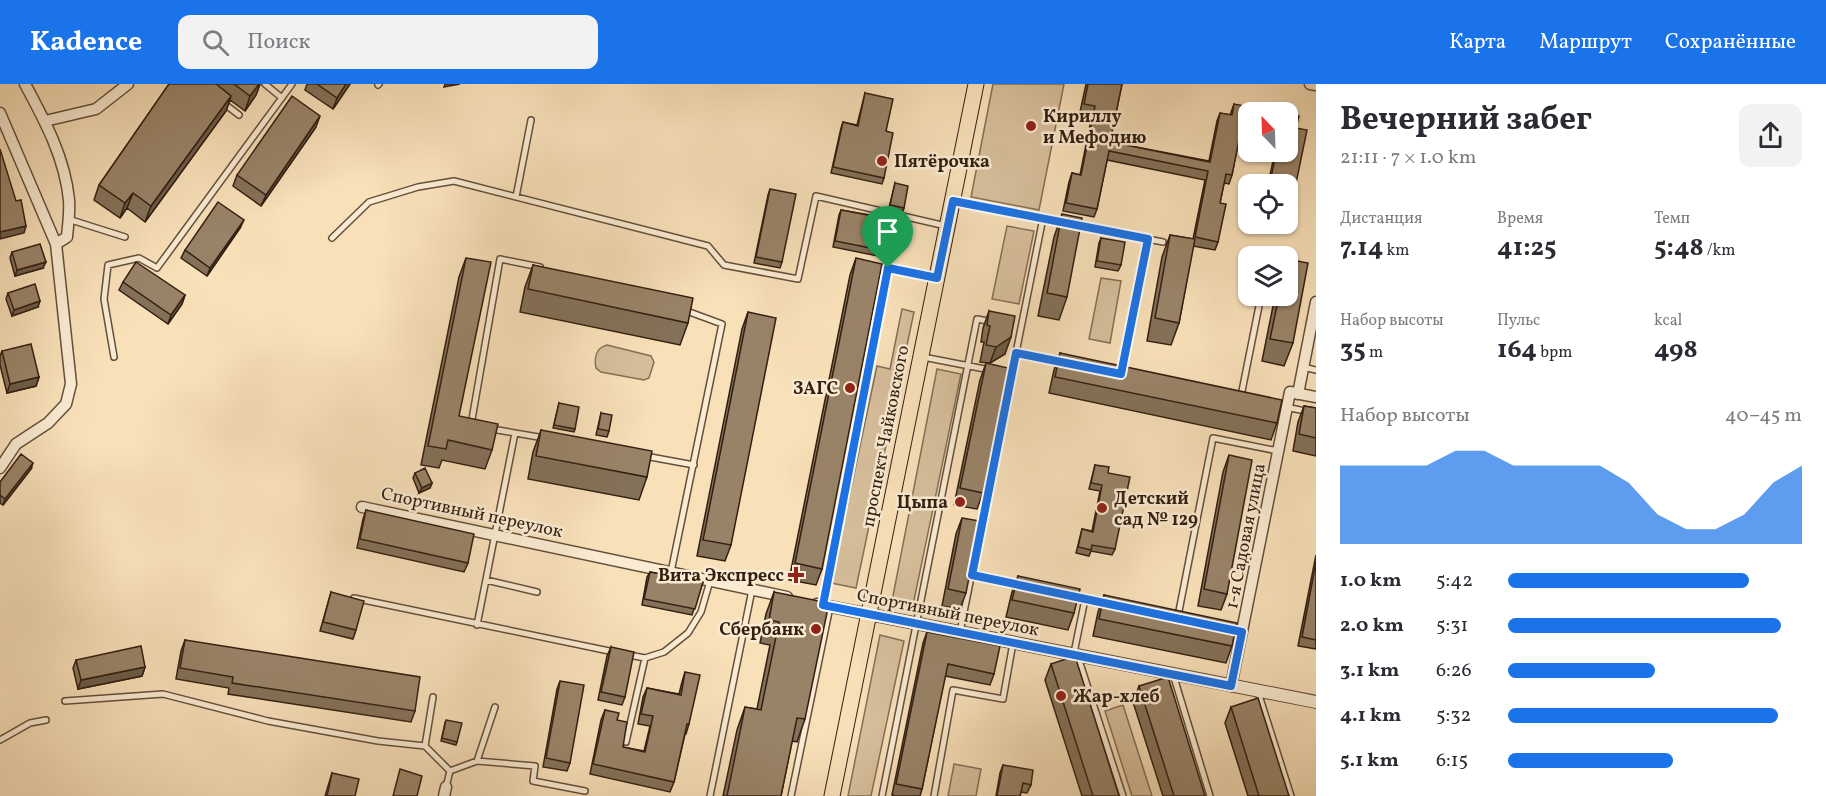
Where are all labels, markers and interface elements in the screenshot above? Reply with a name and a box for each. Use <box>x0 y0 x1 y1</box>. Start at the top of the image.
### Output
search box <box>178 15 598 69</box>
text: Kadence <box>30 23 142 62</box>
icon: search <box>199 26 232 59</box>
text: Поиск <box>247 27 310 58</box>
text: Карта <box>1449 28 1506 57</box>
text: Маршрут <box>1539 28 1632 57</box>
text: Сохранённые <box>1665 28 1796 57</box>
text: Вечерний забег <box>1340 98 1592 144</box>
north arrow <box>1238 102 1298 162</box>
map controls <box>1238 102 1298 306</box>
button: share <box>1739 104 1802 167</box>
place label: Кириллу и Мефодию <box>1043 105 1147 151</box>
marker: Кириллу и Мефодию <box>1024 119 1038 133</box>
text: 21:11 · 7 × 1.0 km <box>1340 144 1476 172</box>
place label: Пятёрочка <box>894 150 990 175</box>
marker: Пятёрочка <box>875 154 889 168</box>
button: locate <box>1238 174 1298 234</box>
pin <box>862 206 913 268</box>
text: Дистанция <box>1340 208 1422 230</box>
text: Время <box>1497 208 1543 230</box>
text: Темп <box>1654 208 1690 230</box>
icon: arrive <box>871 215 904 248</box>
text: 7.14 <box>1340 230 1383 266</box>
text: 41:25 <box>1497 230 1557 266</box>
text: 5:48 <box>1654 230 1704 266</box>
text: km <box>1383 240 1410 262</box>
text: /km <box>1704 240 1736 262</box>
button: layers <box>1238 246 1298 306</box>
text: Набор высоты <box>1340 310 1444 332</box>
text: Пульс <box>1497 310 1540 332</box>
text: kcal <box>1654 310 1682 332</box>
text: 35 <box>1340 332 1366 368</box>
text: 164 <box>1497 332 1537 368</box>
text: 498 <box>1654 332 1698 368</box>
text: m <box>1366 342 1383 364</box>
text: bpm <box>1537 342 1572 364</box>
street label: проспект Чайковского <box>857 343 916 529</box>
place label: ЗАГС <box>793 377 838 402</box>
marker: ЗАГС <box>843 381 857 395</box>
text: Набор высоты <box>1340 402 1470 430</box>
text: 40–45 m <box>1725 402 1802 430</box>
street label: 1-я Садовая улица <box>1220 461 1273 611</box>
street label: Спортивный переулок <box>378 482 565 545</box>
place label: Детский сад № 129 <box>1114 487 1198 533</box>
place label: Цыпа <box>897 491 948 516</box>
marker: Цыпа <box>953 495 967 509</box>
marker: Детский сад № 129 <box>1095 501 1109 515</box>
place label: Вита Экспресс <box>658 564 784 589</box>
text: 1.0 km <box>1340 567 1402 595</box>
text: 5:42 <box>1436 567 1473 595</box>
marker: Вита Экспресс <box>789 568 803 582</box>
street label: Спортивный переулок <box>854 584 1041 643</box>
text: 2.0 km <box>1340 612 1404 640</box>
text: 5:31 <box>1436 612 1468 640</box>
place label: Сбербанк <box>719 618 804 643</box>
marker: Сбербанк <box>809 622 823 636</box>
text: 3.1 km <box>1340 657 1399 685</box>
text: 6:26 <box>1436 657 1472 685</box>
place label: Жар-хлеб <box>1073 685 1160 710</box>
marker: Жар-хлеб <box>1054 689 1068 703</box>
text: 4.1 km <box>1340 702 1401 730</box>
text: 5:32 <box>1436 702 1471 730</box>
text: 5.1 km <box>1340 747 1399 775</box>
text: 6:15 <box>1436 747 1468 775</box>

